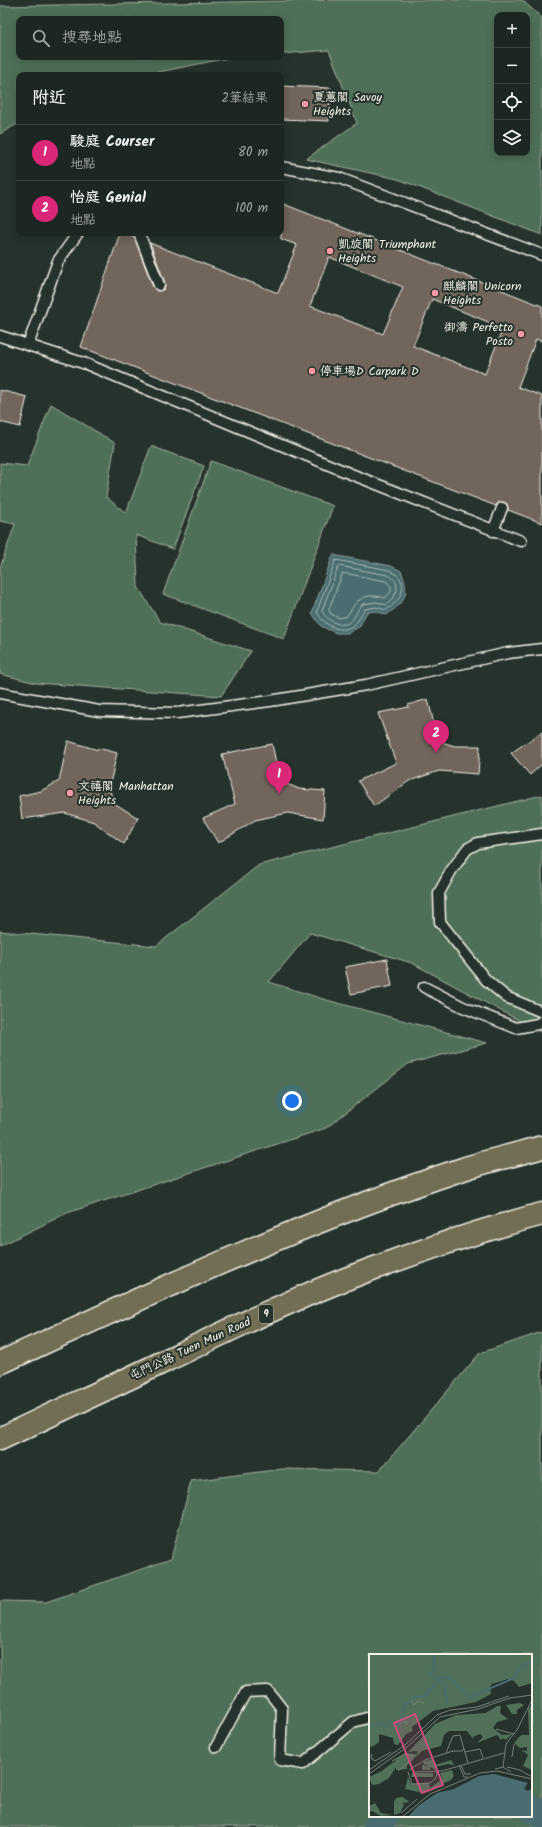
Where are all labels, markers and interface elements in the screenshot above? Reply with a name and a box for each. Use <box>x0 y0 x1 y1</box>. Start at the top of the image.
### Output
map controls <box>494 12 530 156</box>
button: + <box>494 12 530 48</box>
search box <box>16 16 284 60</box>
text: 搜尋地點 <box>62 26 122 50</box>
icon: search <box>30 27 52 49</box>
button: − <box>494 48 530 84</box>
button: locate <box>494 84 530 120</box>
text: 附近 <box>32 85 66 112</box>
text: 2筆結果 <box>221 88 268 109</box>
place label: 夏蕙閣 Savoy Heights <box>313 88 382 121</box>
marker: 夏蕙閣 Savoy Heights <box>300 99 310 109</box>
button: layers <box>494 120 530 156</box>
text: 駿庭 Courser <box>70 130 154 154</box>
text: 1 <box>43 142 47 163</box>
text: 80 m <box>238 142 268 163</box>
text: 地點 <box>70 154 96 175</box>
text: 怡庭 Genial <box>70 186 146 210</box>
text: 2 <box>41 198 49 219</box>
text: 100 m <box>235 198 268 219</box>
text: 地點 <box>70 210 96 231</box>
place label: 凱旋閣 Triumphant Heights <box>338 235 437 268</box>
marker: 凱旋閣 Triumphant Heights <box>325 246 335 256</box>
place label: 麒麟閣 Unicorn Heights <box>443 277 521 310</box>
marker: 麒麟閣 Unicorn Heights <box>430 288 440 298</box>
place label: 御濤 Perfetto Posto <box>444 318 513 351</box>
marker: 御濤 Perfetto Posto <box>516 329 526 339</box>
place label: 停車場D Carpark D <box>320 362 419 381</box>
marker: 停車場D Carpark D <box>307 366 317 376</box>
pin: 2 <box>423 720 449 753</box>
pin: 1 <box>266 761 292 794</box>
place label: 文禧閣 Manhattan Heights <box>78 777 174 810</box>
marker: 文禧閣 Manhattan Heights <box>65 788 75 798</box>
your location <box>282 1091 302 1111</box>
road number: 9 <box>259 1305 273 1323</box>
street label: 屯門公路 Tuen Mun Road <box>126 1312 255 1386</box>
inset map <box>369 1654 532 1817</box>

